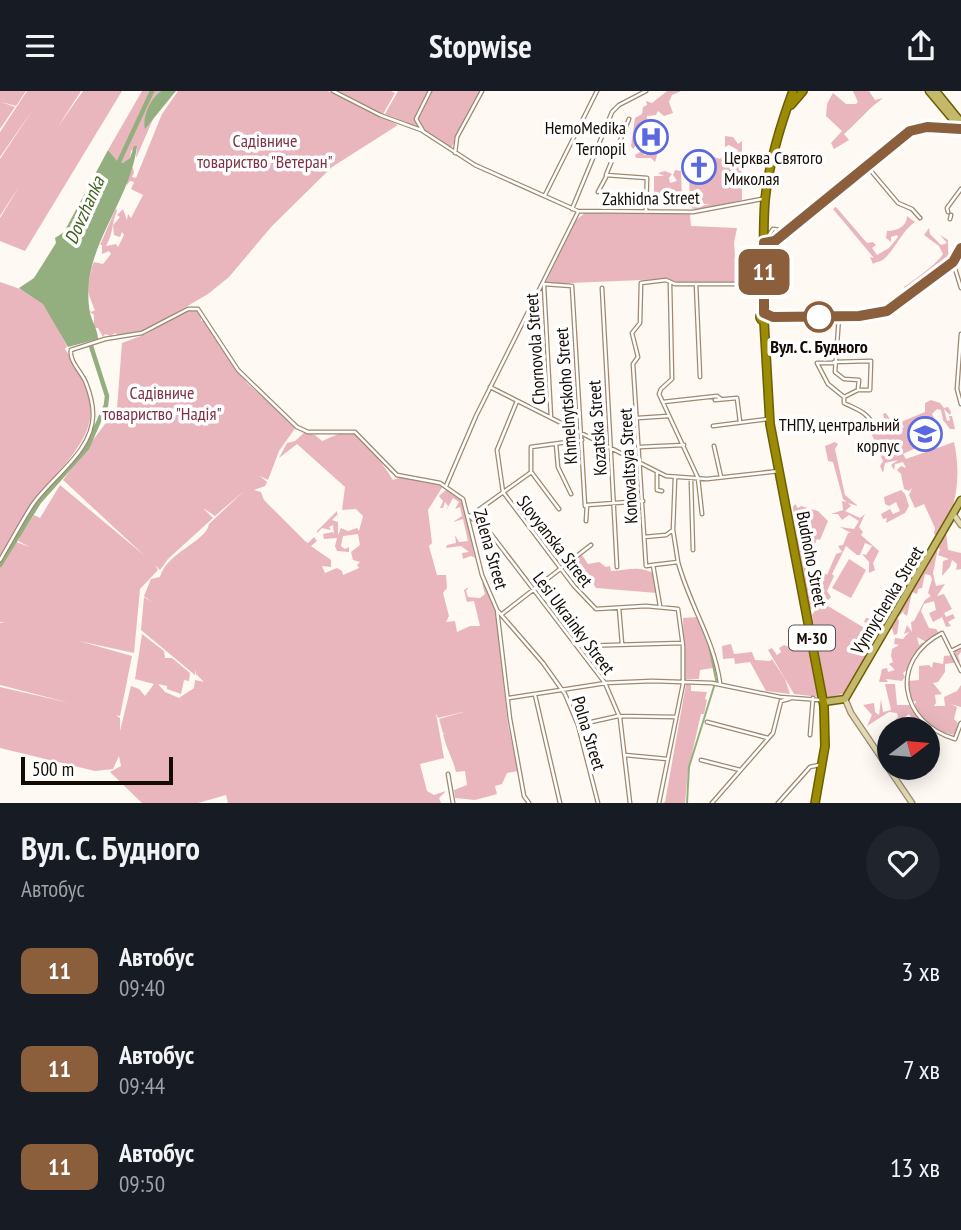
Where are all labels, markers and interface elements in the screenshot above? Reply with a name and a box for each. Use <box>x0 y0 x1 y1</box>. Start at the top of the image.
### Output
text: Stopwise <box>429 25 532 67</box>
icon: menu <box>21 27 59 65</box>
icon: share <box>902 27 940 65</box>
place label: HemoMedika Ternopil <box>545 116 627 160</box>
hospital icon: HemoMedika Ternopil <box>632 118 670 156</box>
park label: Садівниче товариство "Ветеран" <box>197 129 333 173</box>
place label: Церква Святого Миколая <box>724 146 823 190</box>
church icon: Церква Святого Миколая <box>680 148 718 186</box>
water label: Dovzhanka <box>59 171 110 247</box>
street label: Zakhidna Street <box>602 186 700 210</box>
line badge: 11 <box>732 249 796 295</box>
text: 11 <box>753 256 775 287</box>
street label: Chornovola Street <box>520 292 550 405</box>
marker: Вул. С. Будного <box>804 302 834 332</box>
street label: Khmelnytskoho Street <box>550 327 582 465</box>
place label: Вул. С. Будного <box>770 335 868 358</box>
street label: Kozatska Street <box>582 379 612 477</box>
park label: Садівниче товариство "Надія" <box>102 381 222 425</box>
street label: Konovaltsya Street <box>613 407 643 524</box>
place label: ТНПУ, центральний корпус <box>779 413 901 457</box>
school or university icon: ТНПУ, центральний корпус <box>906 415 944 453</box>
street label: Slovyanska Street <box>512 491 598 591</box>
street label: Zelena Street <box>469 506 513 592</box>
street label: Budnoho Street <box>792 509 833 609</box>
street label: Vynnychenka Street <box>845 542 928 659</box>
street label: Lesi Ukrainky Street <box>528 567 620 679</box>
road number: М-30 <box>789 625 835 651</box>
street label: Polna Street <box>567 693 611 773</box>
north arrow <box>877 717 940 781</box>
map controls <box>877 717 940 780</box>
scale bar <box>21 754 173 786</box>
text: 500 m <box>32 757 74 781</box>
text: Вул. С. Будного <box>21 826 200 869</box>
button: heart <box>866 826 940 900</box>
text: Автобус <box>21 874 85 903</box>
text: Автобус <box>119 940 194 973</box>
text: 11 <box>48 955 71 986</box>
text: 3 хв <box>902 955 940 988</box>
text: 09:40 <box>119 973 165 1002</box>
text: Автобус <box>119 1038 194 1071</box>
text: 11 <box>48 1053 71 1084</box>
text: 7 хв <box>903 1053 940 1086</box>
text: 09:44 <box>119 1071 165 1100</box>
text: Автобус <box>119 1136 194 1169</box>
text: 11 <box>48 1151 71 1182</box>
text: 13 хв <box>890 1151 940 1184</box>
text: 09:50 <box>119 1169 165 1198</box>

